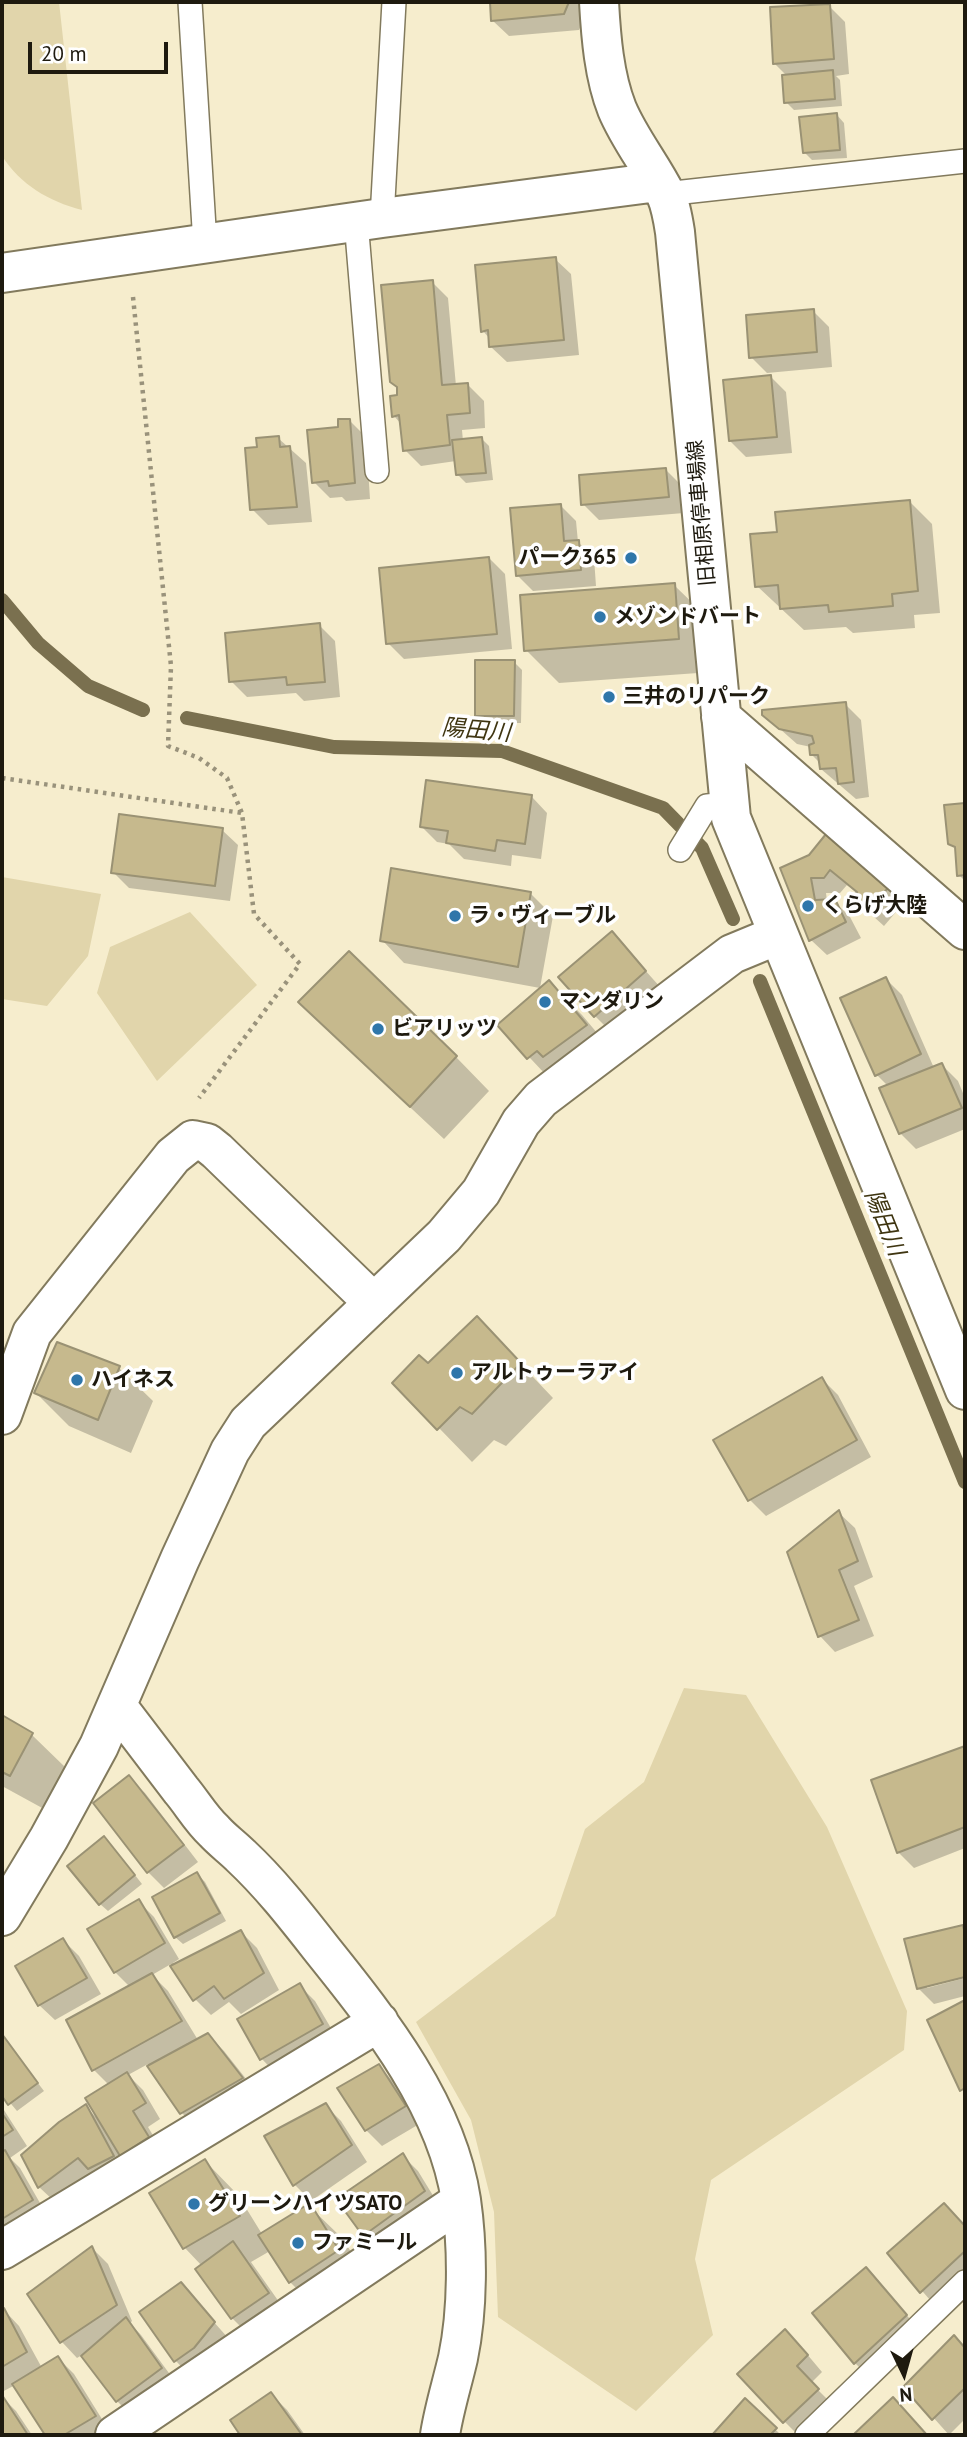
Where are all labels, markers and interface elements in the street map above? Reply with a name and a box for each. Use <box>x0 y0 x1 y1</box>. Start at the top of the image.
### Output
scale bar <box>32 28 172 72</box>
text: 20 m <box>41 40 87 67</box>
street label: 旧相原停車場線 <box>683 439 721 587</box>
place label: パーク365 <box>518 545 617 571</box>
marker: パーク365 <box>623 550 639 566</box>
place label: メゾンドバート <box>614 604 761 630</box>
marker: メゾンドバート <box>592 609 608 625</box>
place label: 三井のリパーク <box>623 684 770 710</box>
marker: 三井のリパーク <box>601 689 617 705</box>
water label: 陽田川 <box>440 714 512 748</box>
place label: くらげ大陸 <box>822 893 927 919</box>
marker: くらげ大陸 <box>800 898 816 914</box>
place label: ラ・ヴィーブル <box>469 903 616 929</box>
marker: ラ・ヴィーブル <box>447 908 463 924</box>
place label: マンダリン <box>559 989 664 1015</box>
marker: マンダリン <box>537 994 553 1010</box>
place label: ビアリッツ <box>392 1016 497 1042</box>
marker: ビアリッツ <box>370 1021 386 1037</box>
water label: 陽田川 <box>858 1186 910 1260</box>
place label: アルトゥーラアイ <box>471 1360 639 1386</box>
marker: アルトゥーラアイ <box>449 1365 465 1381</box>
place label: ハイネス <box>91 1367 175 1393</box>
marker: ハイネス <box>69 1372 85 1388</box>
place label: グリーンハイツSATO <box>208 2191 402 2217</box>
marker: グリーンハイツSATO <box>186 2196 202 2212</box>
place label: ファミール <box>312 2230 417 2256</box>
marker: ファミール <box>290 2235 306 2251</box>
north arrow <box>869 2339 939 2409</box>
text: N <box>899 2382 913 2407</box>

